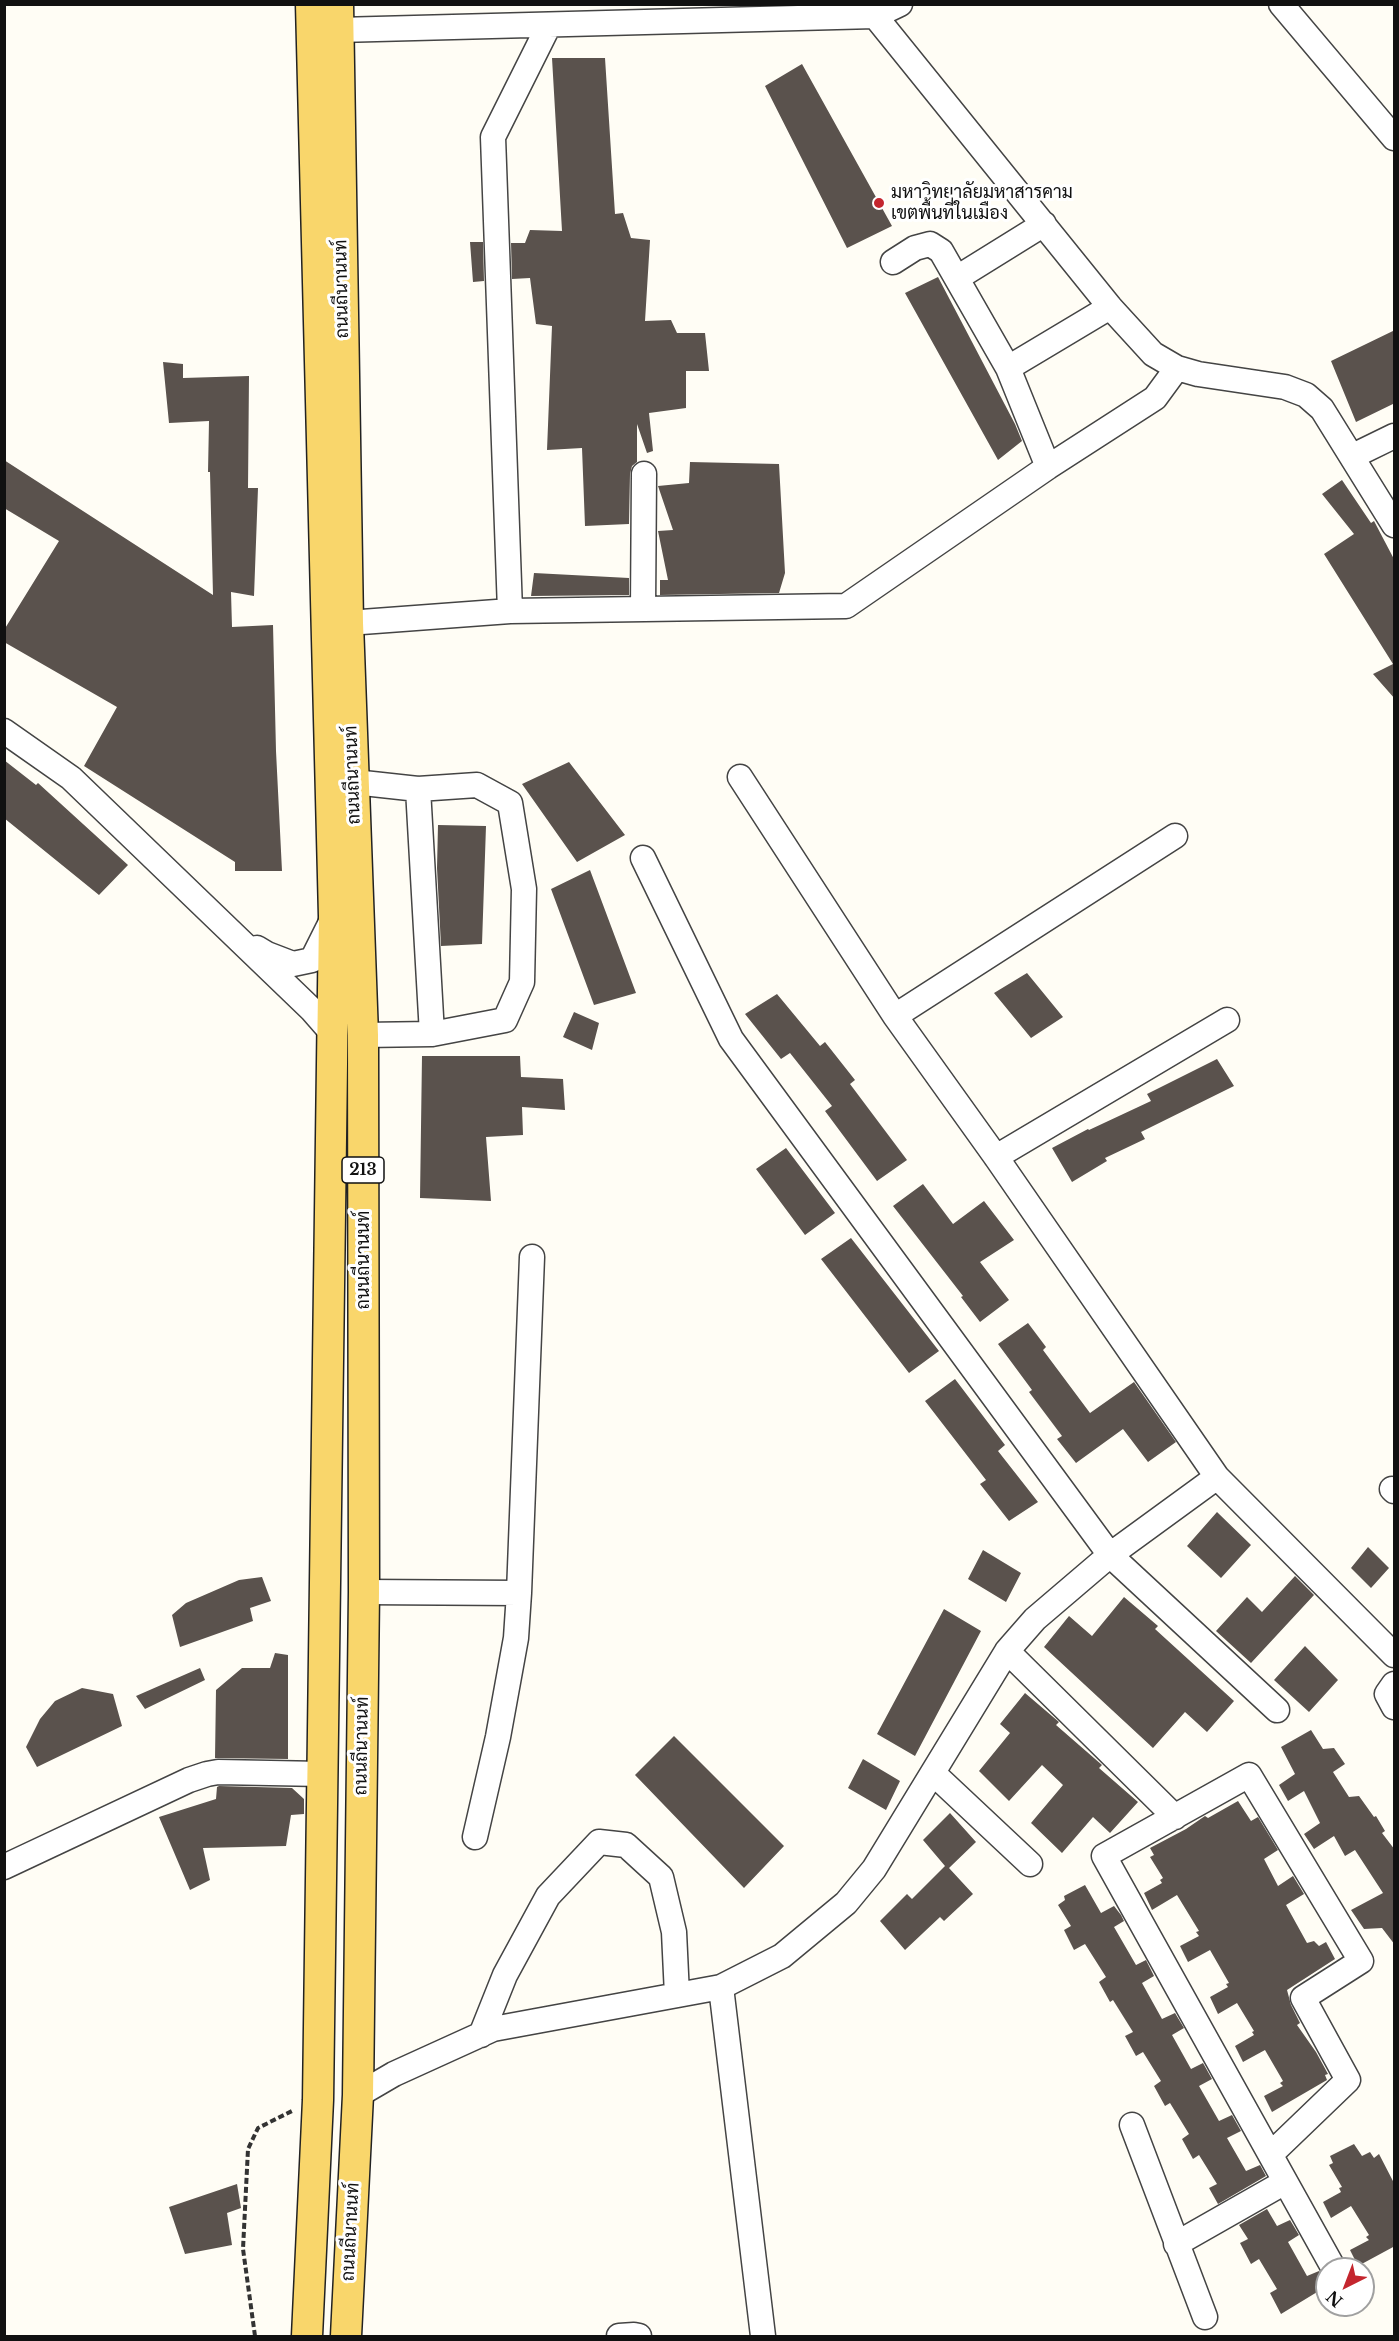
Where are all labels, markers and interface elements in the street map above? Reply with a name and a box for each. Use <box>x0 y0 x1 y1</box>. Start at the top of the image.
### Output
place label: มหาวิทยาลัยมหาสารคาม เขตพื้นที่ในเมือง <box>891 182 1073 224</box>
marker: มหาวิทยาลัยมหาสารคาม เขตพื้นที่ในเมือง <box>872 196 886 210</box>
street label: ถนนถีนานนท์ <box>330 239 354 339</box>
street label: ถนนถีนานนท์ <box>340 725 366 825</box>
road number: 213 <box>342 1157 384 1183</box>
street label: ถนนถีนานนท์ <box>353 1211 375 1309</box>
street label: ถนนถีนานนท์ <box>350 1696 374 1796</box>
street label: ถนนถีนานนท์ <box>338 2182 364 2282</box>
north arrow <box>1315 2257 1375 2317</box>
text: N <box>1322 2286 1347 2311</box>

